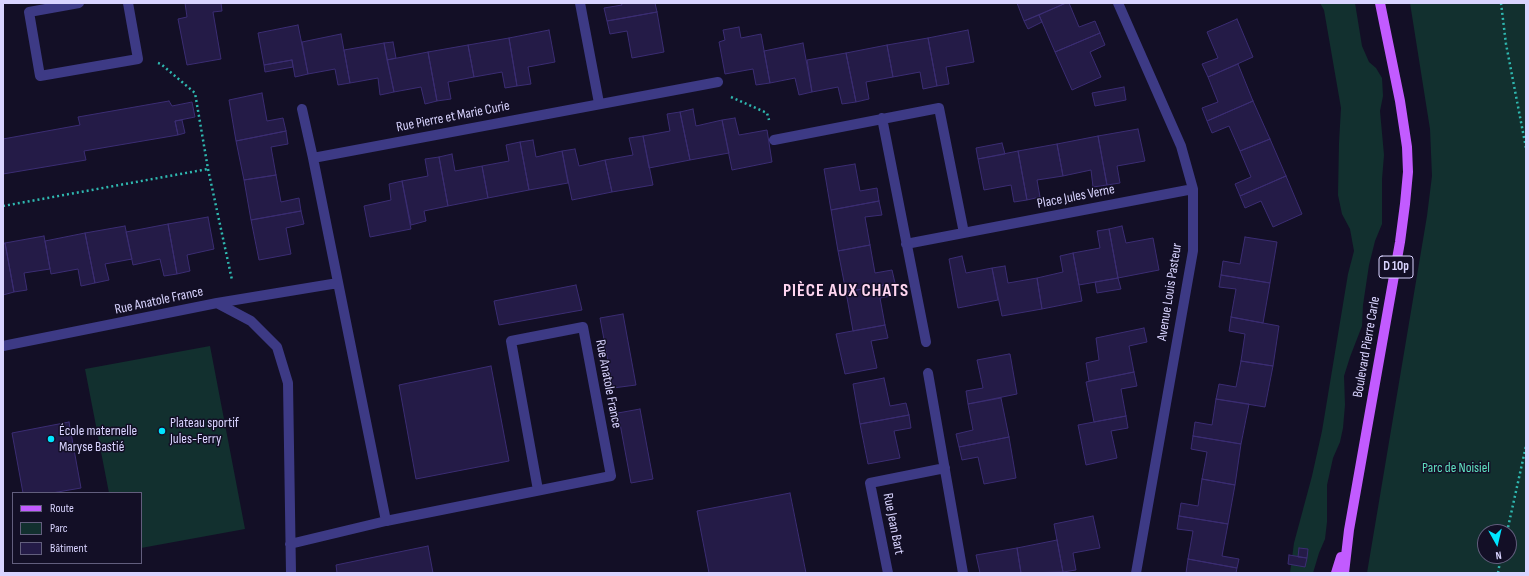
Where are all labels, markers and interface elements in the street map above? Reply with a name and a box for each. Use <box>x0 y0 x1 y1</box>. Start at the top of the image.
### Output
street label: Rue Pierre et Marie Curie <box>395 98 511 136</box>
street label: Place Jules Verne <box>1036 181 1116 213</box>
street label: Avenue Louis Pasteur <box>1154 242 1186 342</box>
road number: D 10p <box>1379 256 1413 278</box>
district label: PIÈCE AUX CHATS <box>783 280 909 302</box>
street label: Rue Anatole France <box>113 283 205 319</box>
street label: Boulevard Pierre Carle <box>1350 295 1384 399</box>
street label: Rue Anatole France <box>591 338 625 430</box>
place label: Plateau sportif Jules-Ferry <box>170 415 239 448</box>
place label: École maternelle Maryse Bastié <box>59 423 137 456</box>
marker: Plateau sportif Jules-Ferry <box>157 426 167 436</box>
marker: École maternelle Maryse Bastié <box>46 434 56 444</box>
park label: Parc de Noisiel <box>1422 460 1490 476</box>
legend <box>12 492 142 564</box>
street label: Rue Jean Bart <box>879 492 907 556</box>
text: Route <box>50 501 74 516</box>
text: Parc <box>50 521 68 536</box>
north arrow <box>1477 524 1517 564</box>
text: Bâtiment <box>50 541 87 556</box>
text: N <box>1495 549 1502 562</box>

